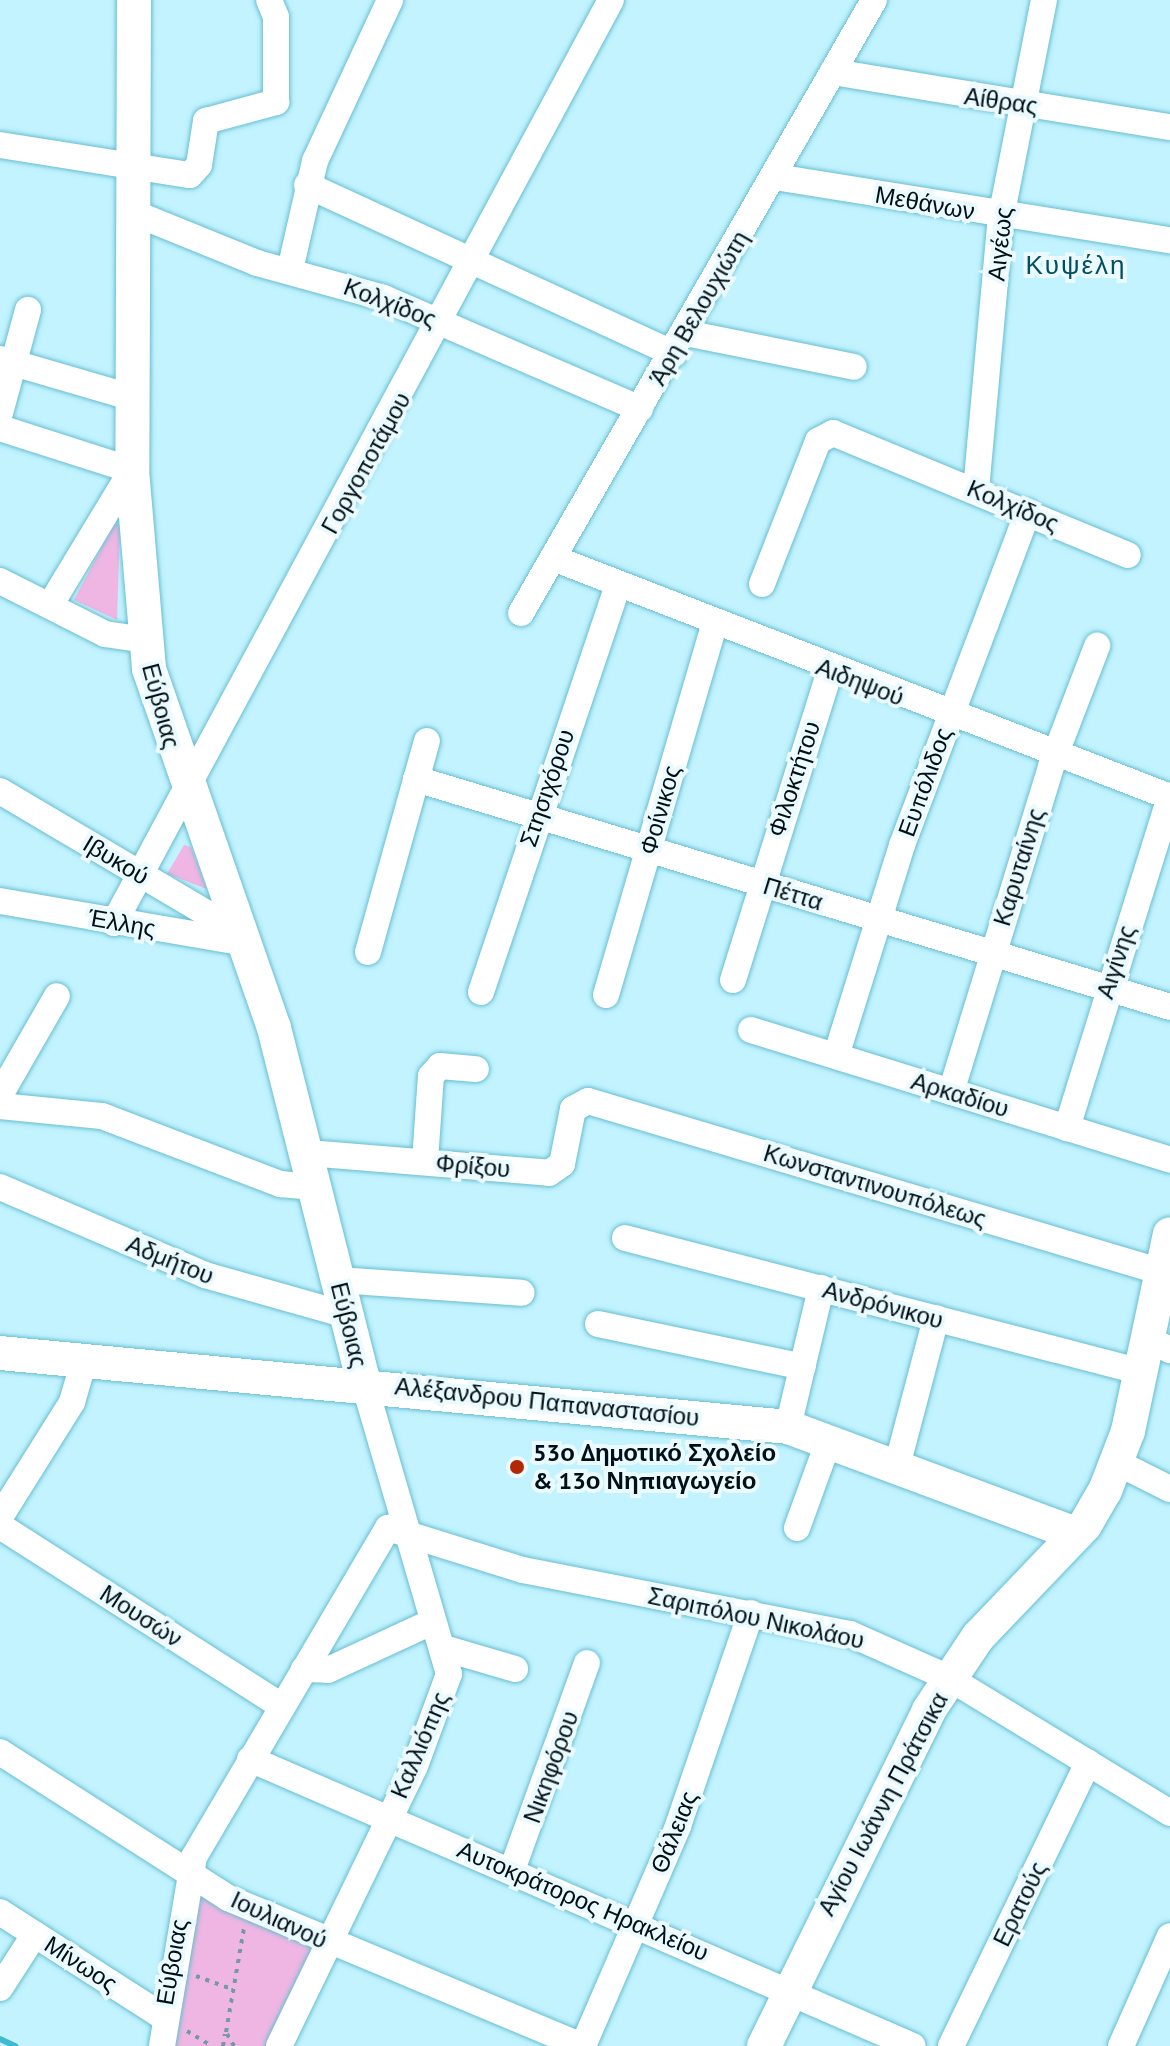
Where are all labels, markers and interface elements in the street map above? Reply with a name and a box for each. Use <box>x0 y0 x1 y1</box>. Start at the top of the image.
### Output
street label: Αίθρας <box>962 82 1040 120</box>
street label: Μεθάνων <box>873 180 977 226</box>
street label: Αιγέως <box>982 206 1018 282</box>
street label: Άρη Βελουχιώτη <box>643 226 755 390</box>
district label: Κυψέλη <box>1025 249 1127 281</box>
street label: Κολχίδος <box>340 272 440 334</box>
street label: Γοργοποτάμου <box>315 387 417 539</box>
street label: Κολχίδος <box>963 474 1063 538</box>
street label: Αιδηψού <box>812 652 908 712</box>
street label: Εύβοιας <box>136 660 186 752</box>
street label: Φιλοκτήτου <box>762 718 826 840</box>
street label: Ευπόλιδος <box>892 724 958 840</box>
street label: Στησιχόρου <box>514 726 580 850</box>
street label: Φοίνικος <box>634 762 686 858</box>
street label: Καρυταίνης <box>987 805 1051 929</box>
street label: Ιβυκού <box>78 829 154 891</box>
street label: Πέττα <box>760 871 826 917</box>
street label: Έλλης <box>86 903 158 943</box>
street label: Αιγίνης <box>1091 922 1141 1002</box>
street label: Αρκαδίου <box>908 1067 1012 1123</box>
street label: Κωνσταντινουπόλεως <box>760 1138 990 1234</box>
street label: Φρίξου <box>435 1148 511 1184</box>
street label: Αδμήτου <box>122 1229 218 1291</box>
street label: Ανδρόνικου <box>820 1275 946 1335</box>
street label: Εύβοιας <box>324 1279 374 1371</box>
street label: Αλέξανδρου Παπαναστασίου <box>393 1372 701 1432</box>
place label: 53ο Δημοτικό Σχολείο & 13ο Νηπιαγωγείο <box>533 1439 776 1495</box>
marker: 53ο Δημοτικό Σχολείο & 13ο Νηπιαγωγείο <box>508 1458 526 1476</box>
street label: Μουσών <box>95 1579 187 1653</box>
street label: Σαριπόλου Νικολάου <box>645 1581 867 1655</box>
street label: Καλλιόπης <box>385 1687 455 1803</box>
street label: Αγίου Ιωάννη Πράτσικα <box>812 1688 954 1920</box>
street label: Νικηφόρου <box>517 1707 585 1827</box>
street label: Θάλειας <box>645 1787 703 1877</box>
street label: Αυτοκράτορος Ηρακλείου <box>453 1835 713 1967</box>
street label: Ερατούς <box>987 1857 1053 1951</box>
street label: Ιουλιανού <box>226 1885 332 1955</box>
street label: Εύβοιας <box>150 1917 194 2007</box>
street label: Μίνωος <box>39 1930 123 1998</box>

